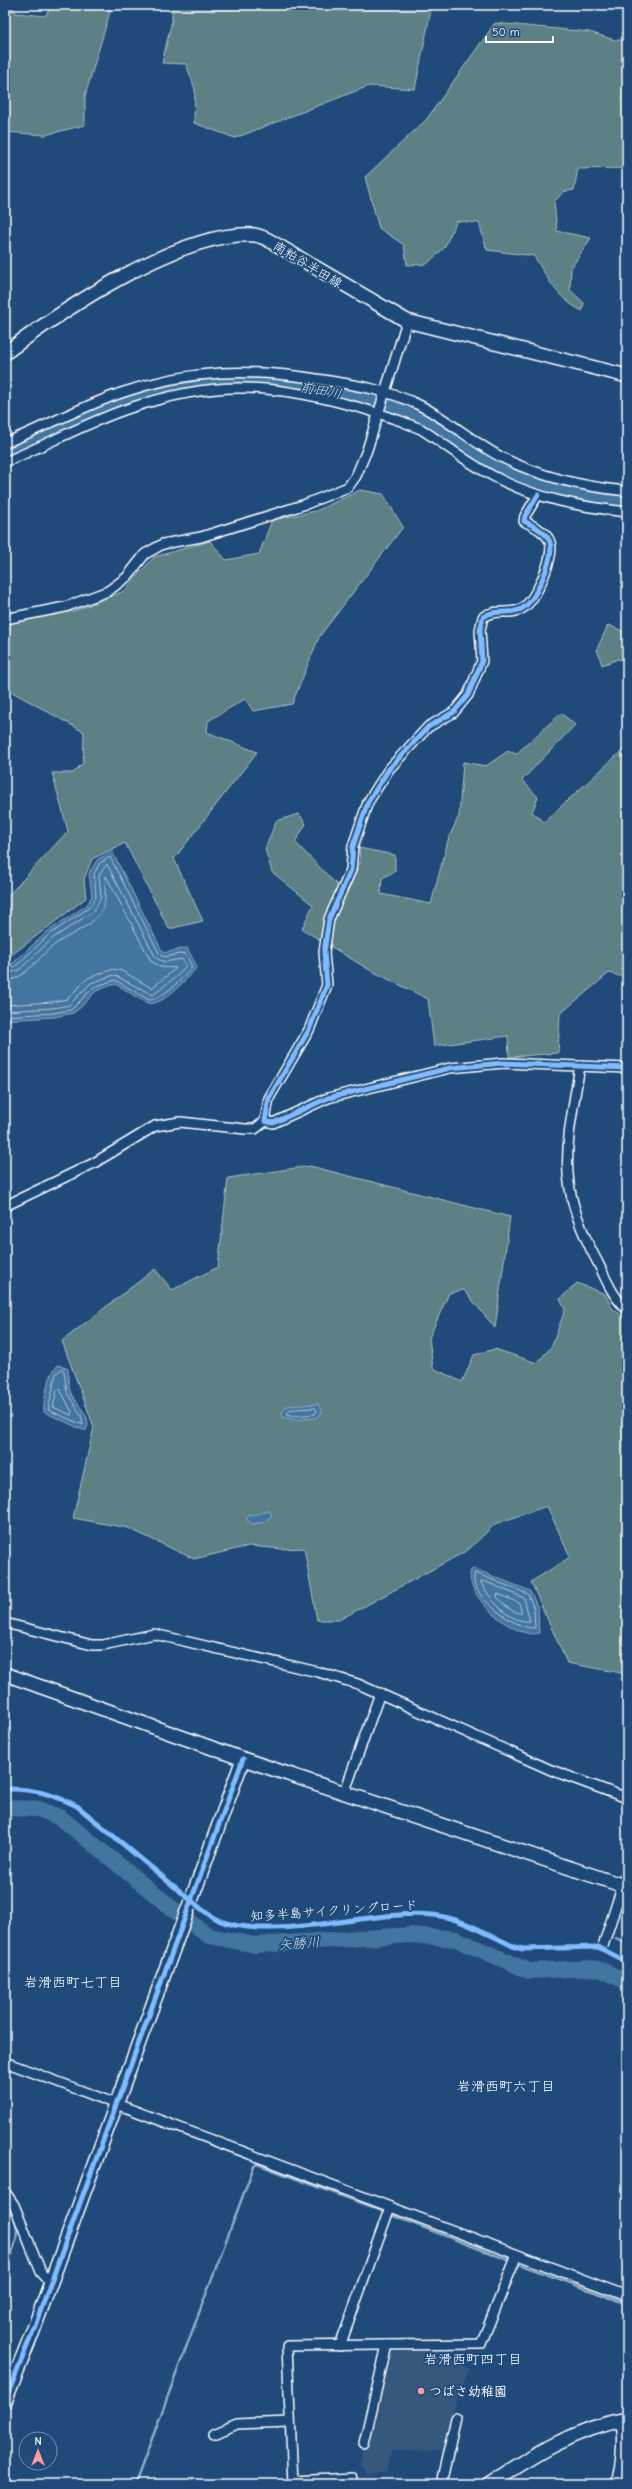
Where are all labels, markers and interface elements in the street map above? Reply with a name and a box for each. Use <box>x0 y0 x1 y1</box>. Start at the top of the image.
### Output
scale bar <box>486 18 553 44</box>
text: 50 m <box>492 25 520 39</box>
street label: 南粕谷半田線 <box>270 238 346 291</box>
water label: 前田川 <box>299 378 343 403</box>
street label: 知多半島サイクリングロード <box>250 1897 418 1924</box>
water label: 矢勝川 <box>277 1934 321 1953</box>
district label: 岩滑西町七丁目 <box>24 1974 122 1991</box>
district label: 岩滑西町六丁目 <box>457 2078 555 2095</box>
district label: 岩滑西町四丁目 <box>424 2351 522 2368</box>
place label: つばさ幼稚園 <box>429 2384 507 2399</box>
marker: つばさ幼稚園 <box>416 2386 426 2396</box>
north arrow <box>18 2431 58 2471</box>
text: N <box>34 2435 42 2448</box>

